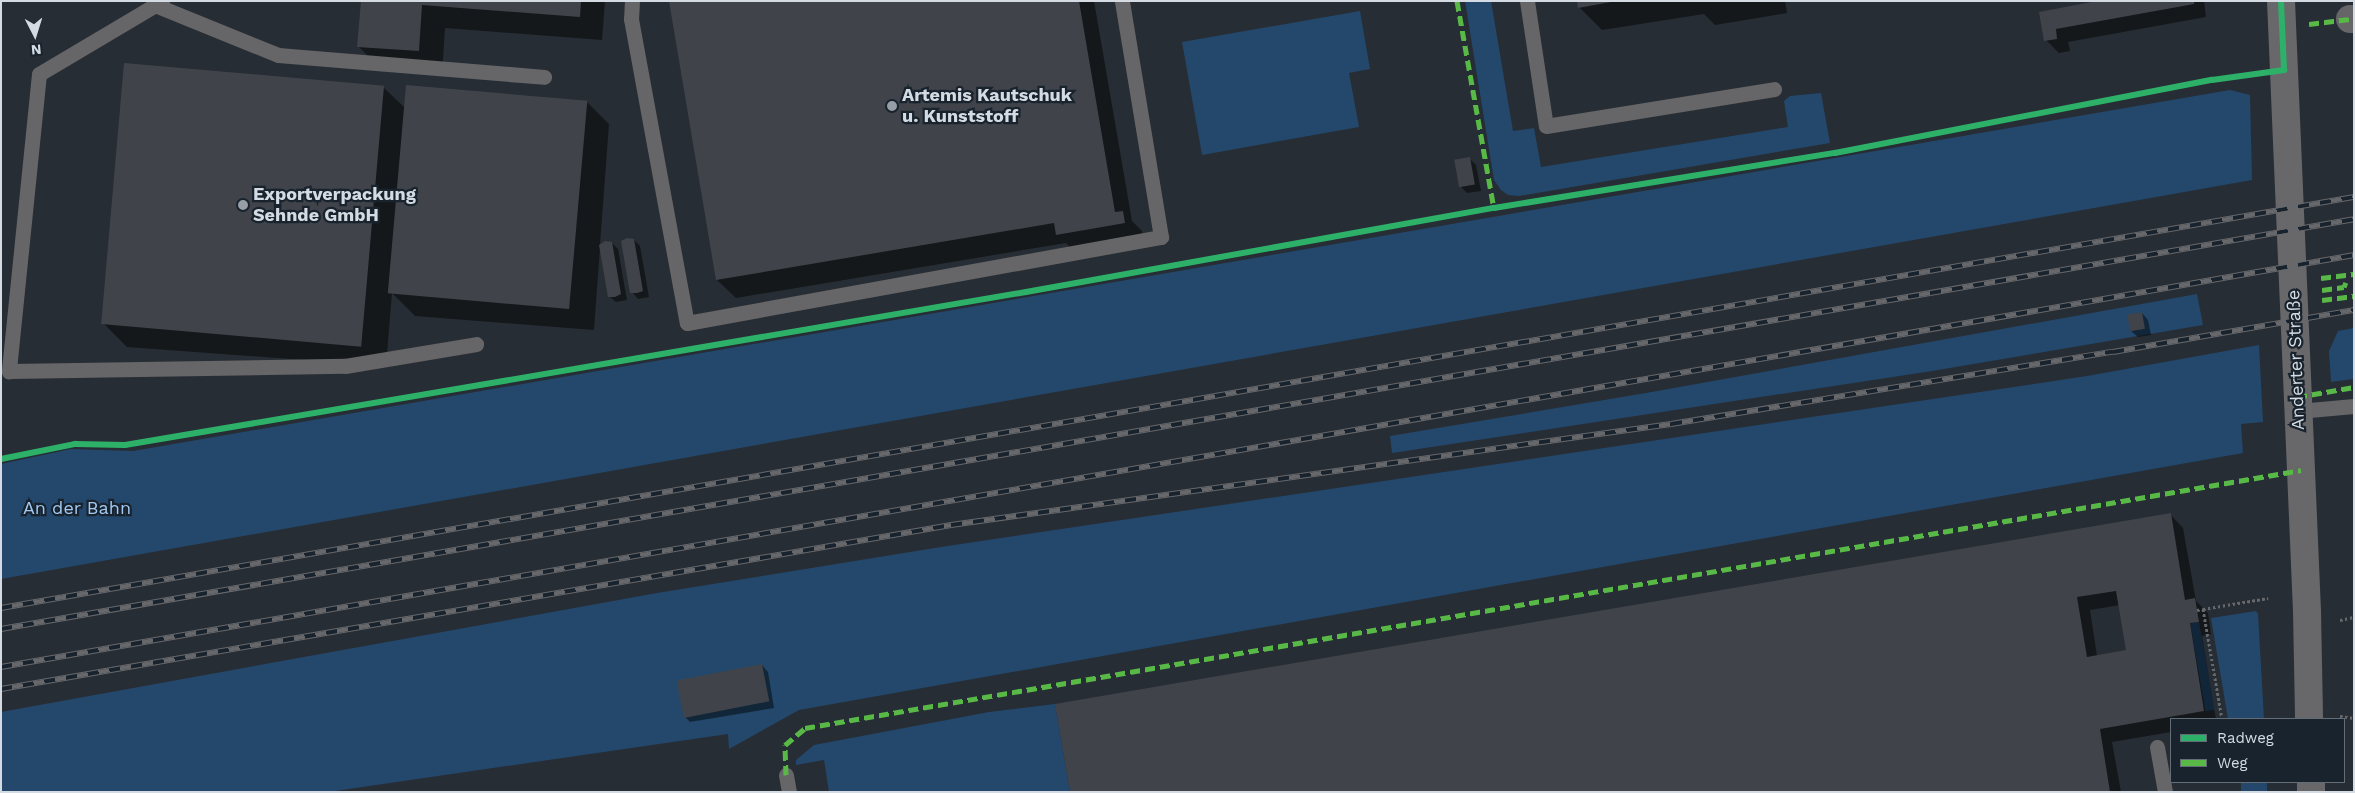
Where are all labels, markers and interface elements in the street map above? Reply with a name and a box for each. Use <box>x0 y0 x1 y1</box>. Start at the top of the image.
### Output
north arrow <box>10 10 60 60</box>
text: N <box>30 42 42 58</box>
place label: Artemis Kautschuk u. Kunststoff <box>902 85 1072 128</box>
marker: Artemis Kautschuk u. Kunststoff <box>886 100 898 112</box>
place label: Exportverpackung Sehnde GmbH <box>253 184 416 226</box>
marker: Exportverpackung Sehnde GmbH <box>237 199 249 211</box>
street label: Anderter Straße <box>2283 289 2309 431</box>
park label: An der Bahn <box>23 497 131 519</box>
legend <box>2170 718 2345 783</box>
text: Radweg <box>2217 729 2274 747</box>
text: Weg <box>2217 754 2248 772</box>

